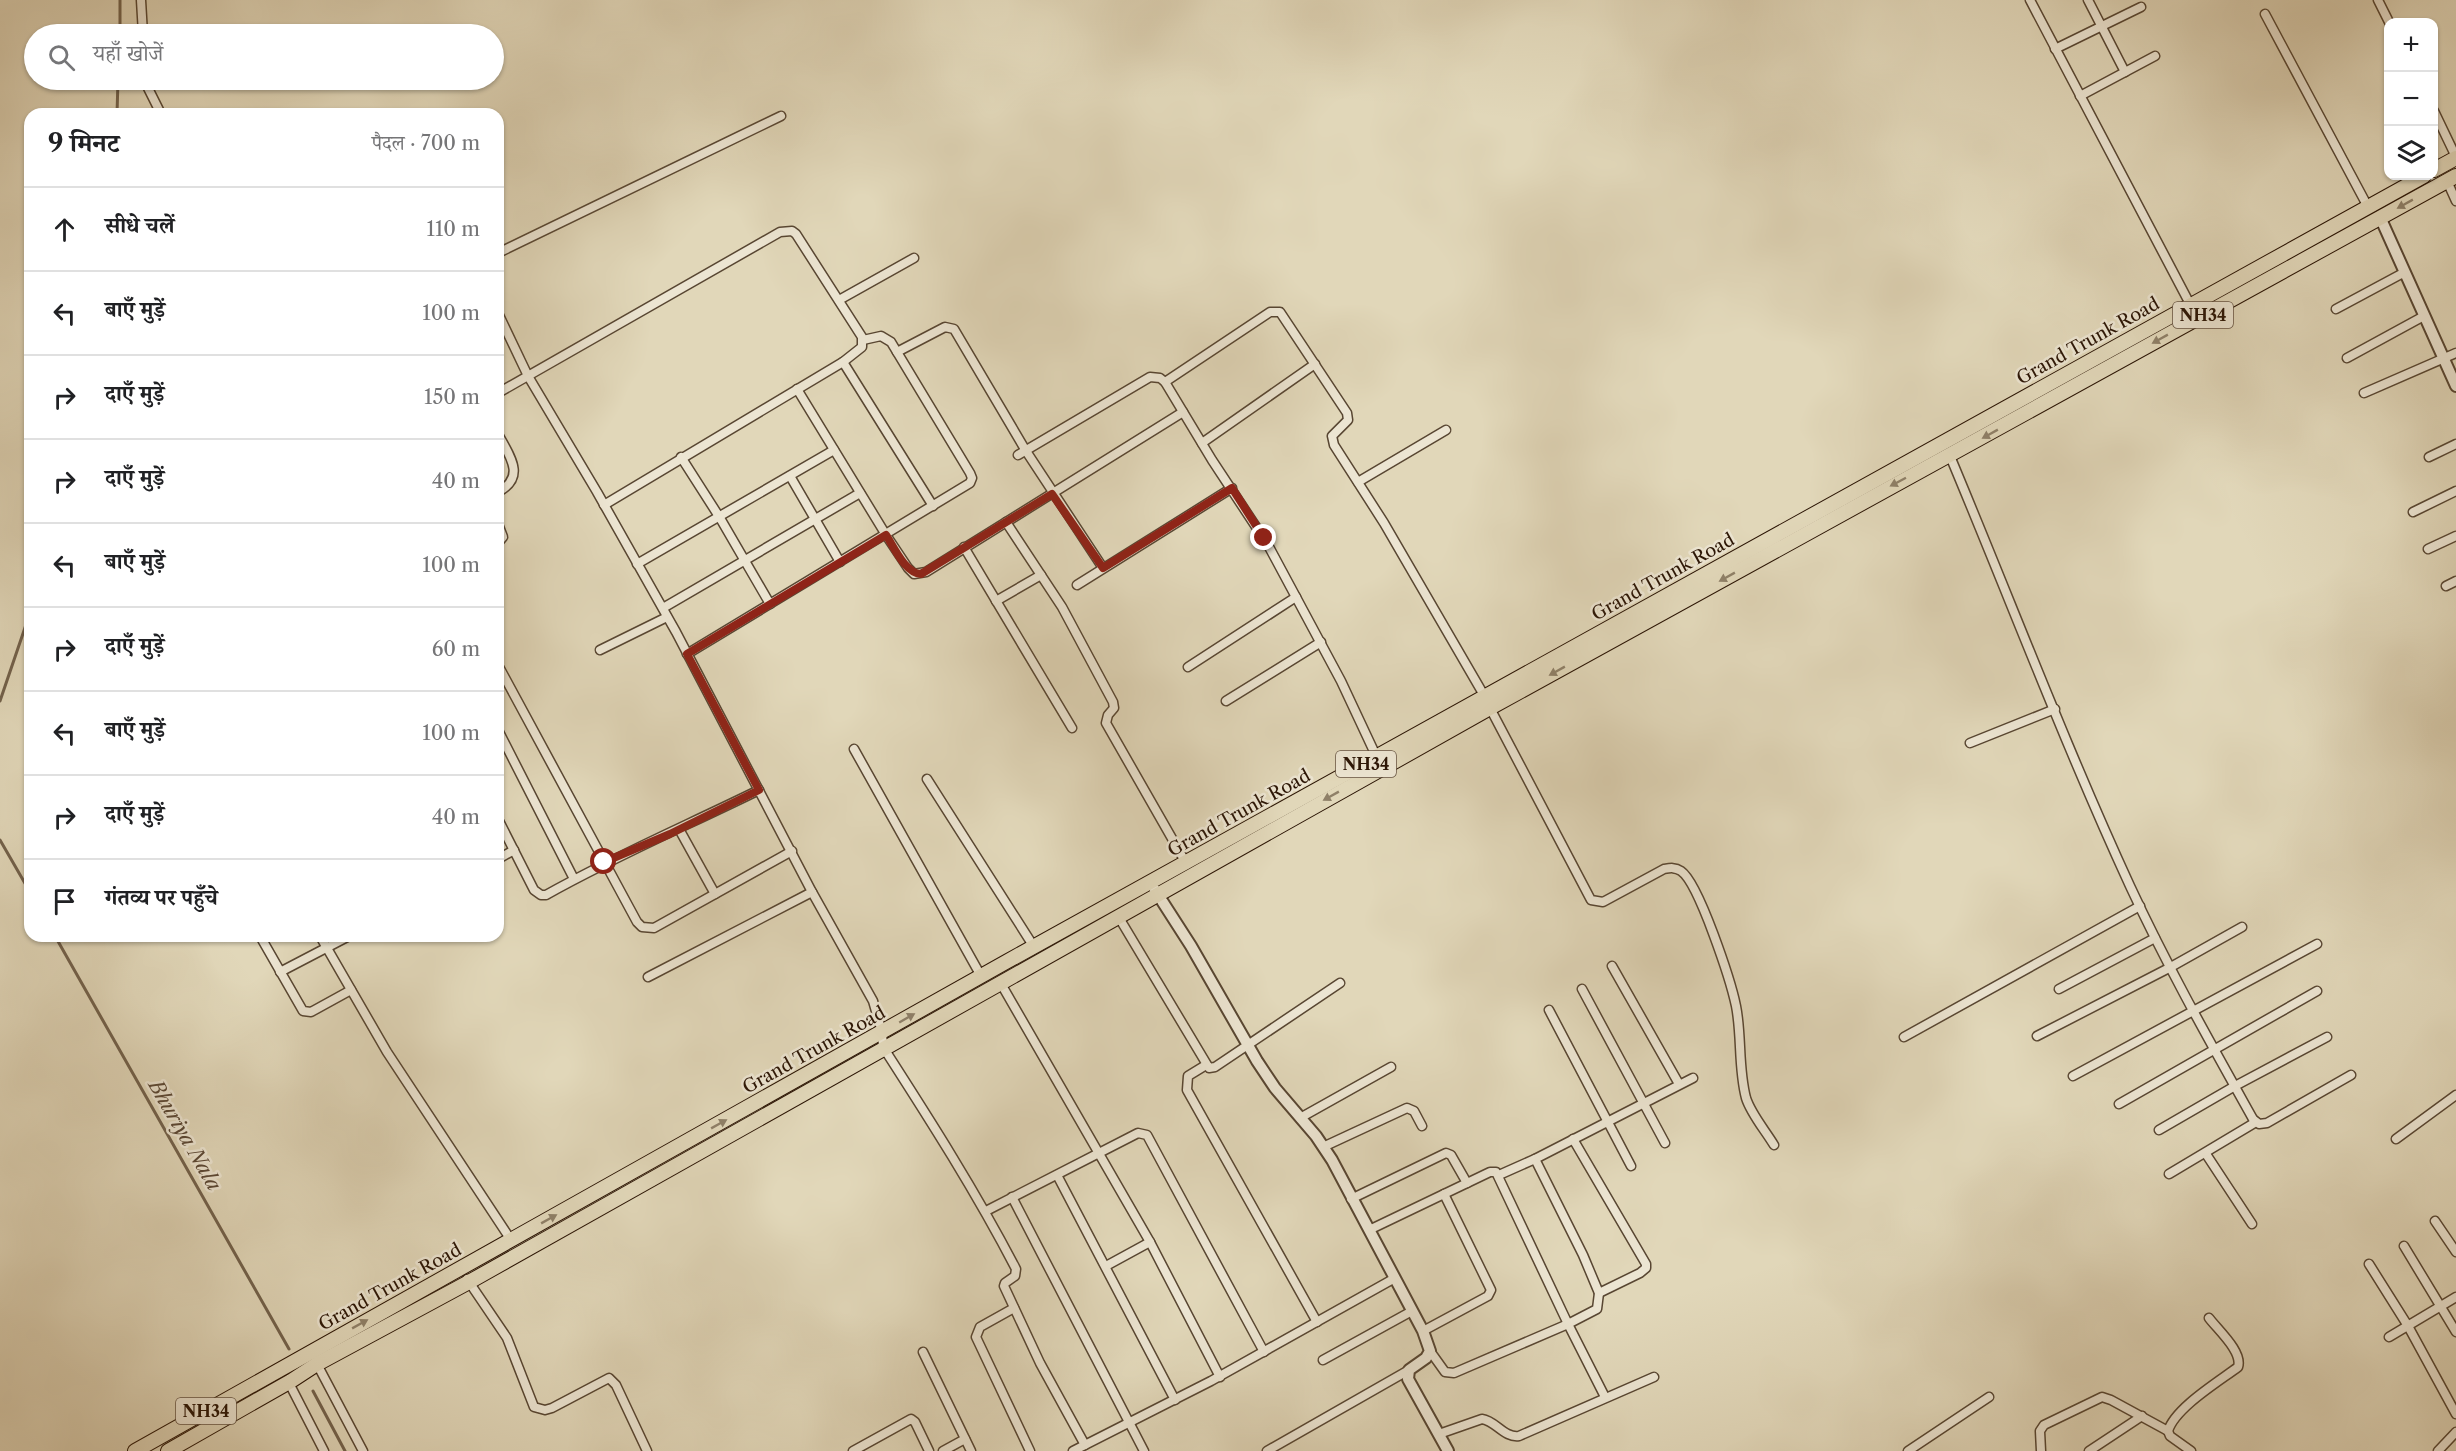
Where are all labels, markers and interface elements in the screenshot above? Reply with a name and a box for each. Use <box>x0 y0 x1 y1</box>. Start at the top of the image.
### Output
map controls <box>2384 18 2438 180</box>
button: + <box>2384 18 2438 72</box>
search box <box>24 24 504 90</box>
text: यहाँ खोजें <box>93 40 163 67</box>
icon: search <box>45 41 78 74</box>
button: − <box>2384 72 2438 126</box>
button: layers <box>2384 126 2438 180</box>
text: 9 मिनट <box>48 127 119 159</box>
text: पैदल · 700 m <box>372 131 480 155</box>
one-way arrow <box>2396 199 2413 209</box>
text: सीधे चलें <box>105 212 174 239</box>
icon: ahead <box>48 213 81 246</box>
text: 110 m <box>427 217 480 241</box>
street label: Grand Trunk Road <box>2013 293 2163 389</box>
text: बाएँ मुड़ें <box>105 296 165 323</box>
icon: left <box>48 297 81 330</box>
text: 100 m <box>422 301 480 325</box>
road number: NH34 <box>2173 302 2233 328</box>
one-way arrow <box>2152 334 2169 344</box>
text: दाएँ मुड़ें <box>105 380 164 407</box>
icon: right <box>48 381 81 414</box>
text: 150 m <box>424 385 480 409</box>
one-way arrow <box>1981 429 1998 439</box>
text: दाएँ मुड़ें <box>105 464 164 491</box>
icon: right <box>48 465 81 498</box>
text: 40 m <box>432 469 480 493</box>
one-way arrow <box>1889 477 1906 487</box>
route end <box>1250 524 1276 550</box>
street label: Grand Trunk Road <box>1588 529 1738 625</box>
text: बाएँ मुड़ें <box>105 548 165 575</box>
icon: left <box>48 549 81 582</box>
text: 100 m <box>422 553 480 577</box>
one-way arrow <box>1719 572 1736 582</box>
text: दाएँ मुड़ें <box>105 632 164 659</box>
icon: right <box>48 633 81 666</box>
text: 60 m <box>432 637 480 661</box>
one-way arrow <box>1548 666 1565 676</box>
text: बाएँ मुड़ें <box>105 716 165 743</box>
icon: left <box>48 717 81 750</box>
text: 100 m <box>422 721 480 745</box>
road number: NH34 <box>1336 751 1396 777</box>
street label: Grand Trunk Road <box>1164 765 1314 861</box>
one-way arrow <box>1322 791 1339 801</box>
text: दाएँ मुड़ें <box>105 800 164 827</box>
icon: right <box>48 801 81 834</box>
text: 40 m <box>432 805 480 829</box>
route start <box>590 848 616 874</box>
text: गंतव्य पर पहुँचे <box>105 884 218 911</box>
icon: arrive <box>48 885 81 918</box>
street label: Grand Trunk Road <box>739 1002 889 1098</box>
one-way arrow <box>899 1013 915 1024</box>
water label: Bhuriya Nala <box>143 1074 226 1195</box>
one-way arrow <box>711 1119 728 1129</box>
one-way arrow <box>540 1214 557 1224</box>
street label: Grand Trunk Road <box>315 1239 465 1335</box>
one-way arrow <box>352 1319 369 1329</box>
road number: NH34 <box>176 1398 236 1424</box>

